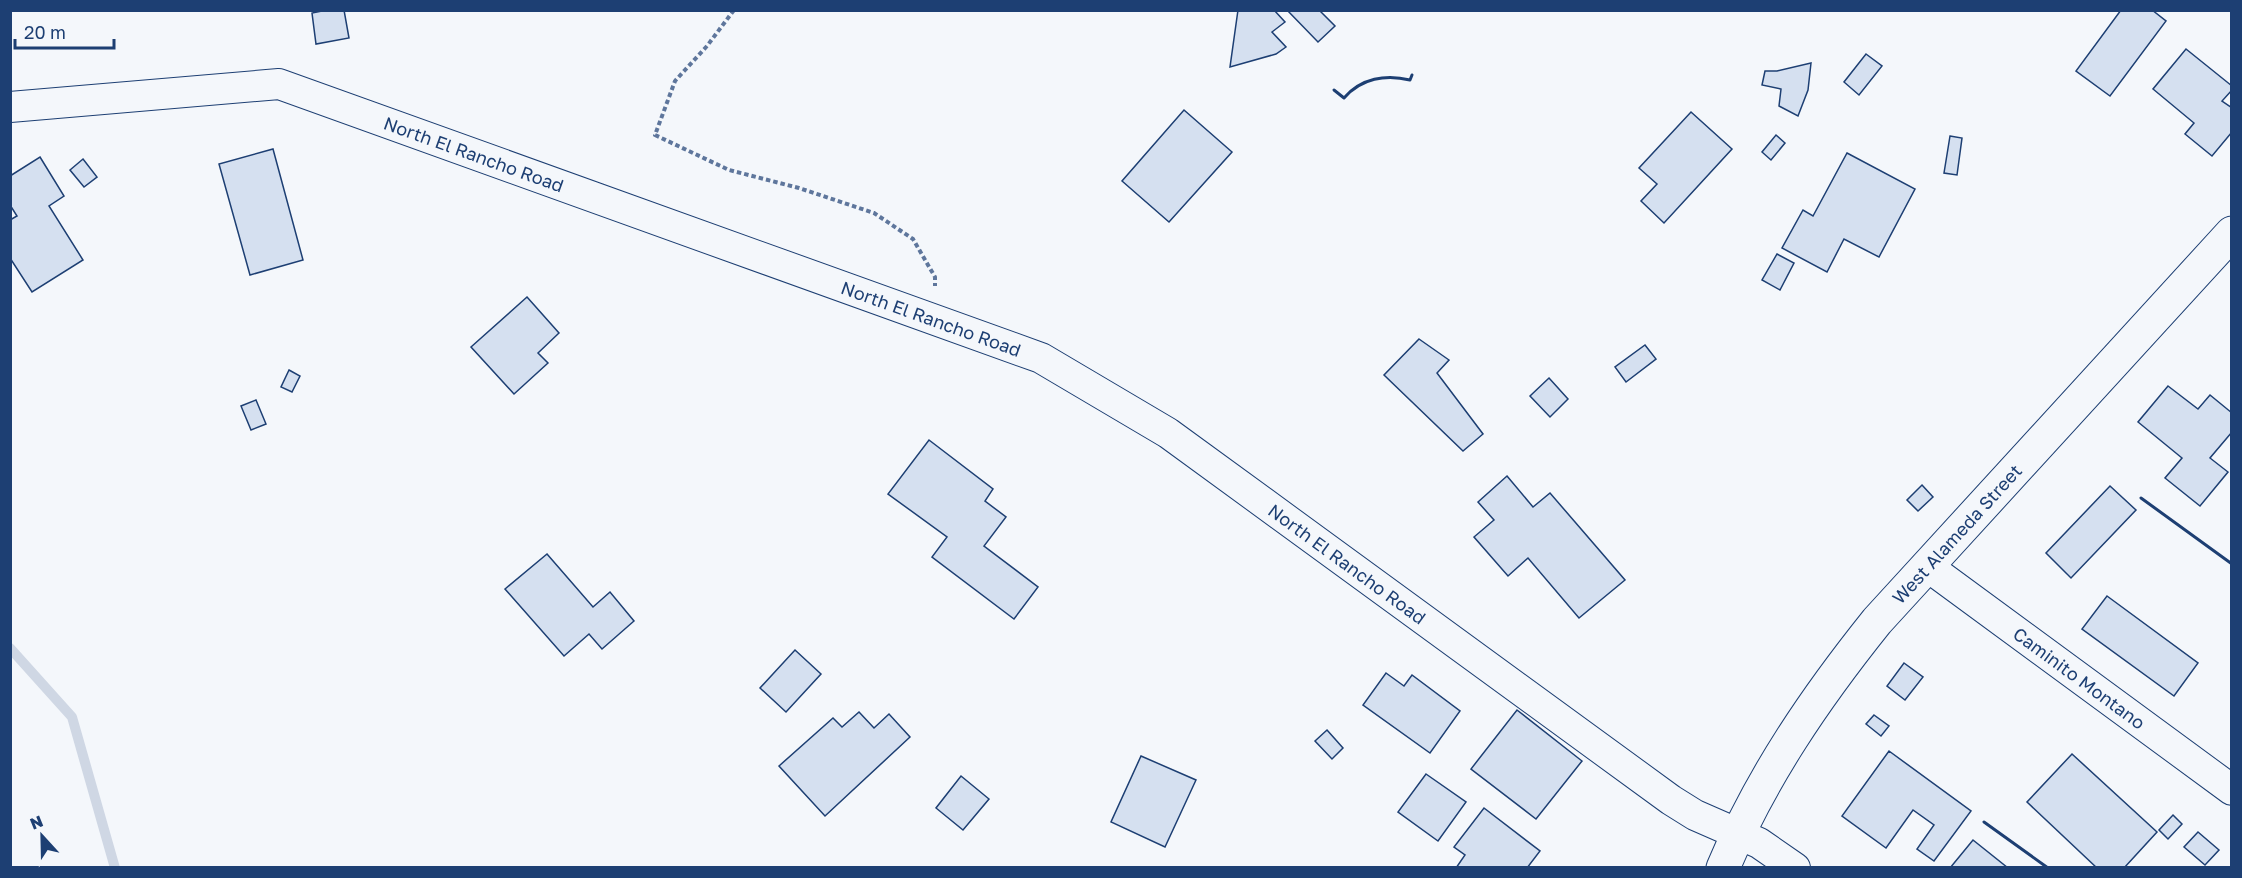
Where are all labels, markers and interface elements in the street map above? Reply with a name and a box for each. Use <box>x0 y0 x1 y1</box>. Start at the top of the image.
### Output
scale bar <box>15 12 114 50</box>
text: 20 m <box>24 21 66 43</box>
street label: North El Rancho Road <box>381 112 567 196</box>
street label: North El Rancho Road <box>838 276 1024 361</box>
street label: West Alameda Street <box>1887 460 2026 608</box>
street label: North El Rancho Road <box>1264 499 1430 628</box>
street label: Caminito Montano <box>2009 622 2150 734</box>
north arrow <box>12 806 72 866</box>
text: N <box>27 811 46 834</box>

